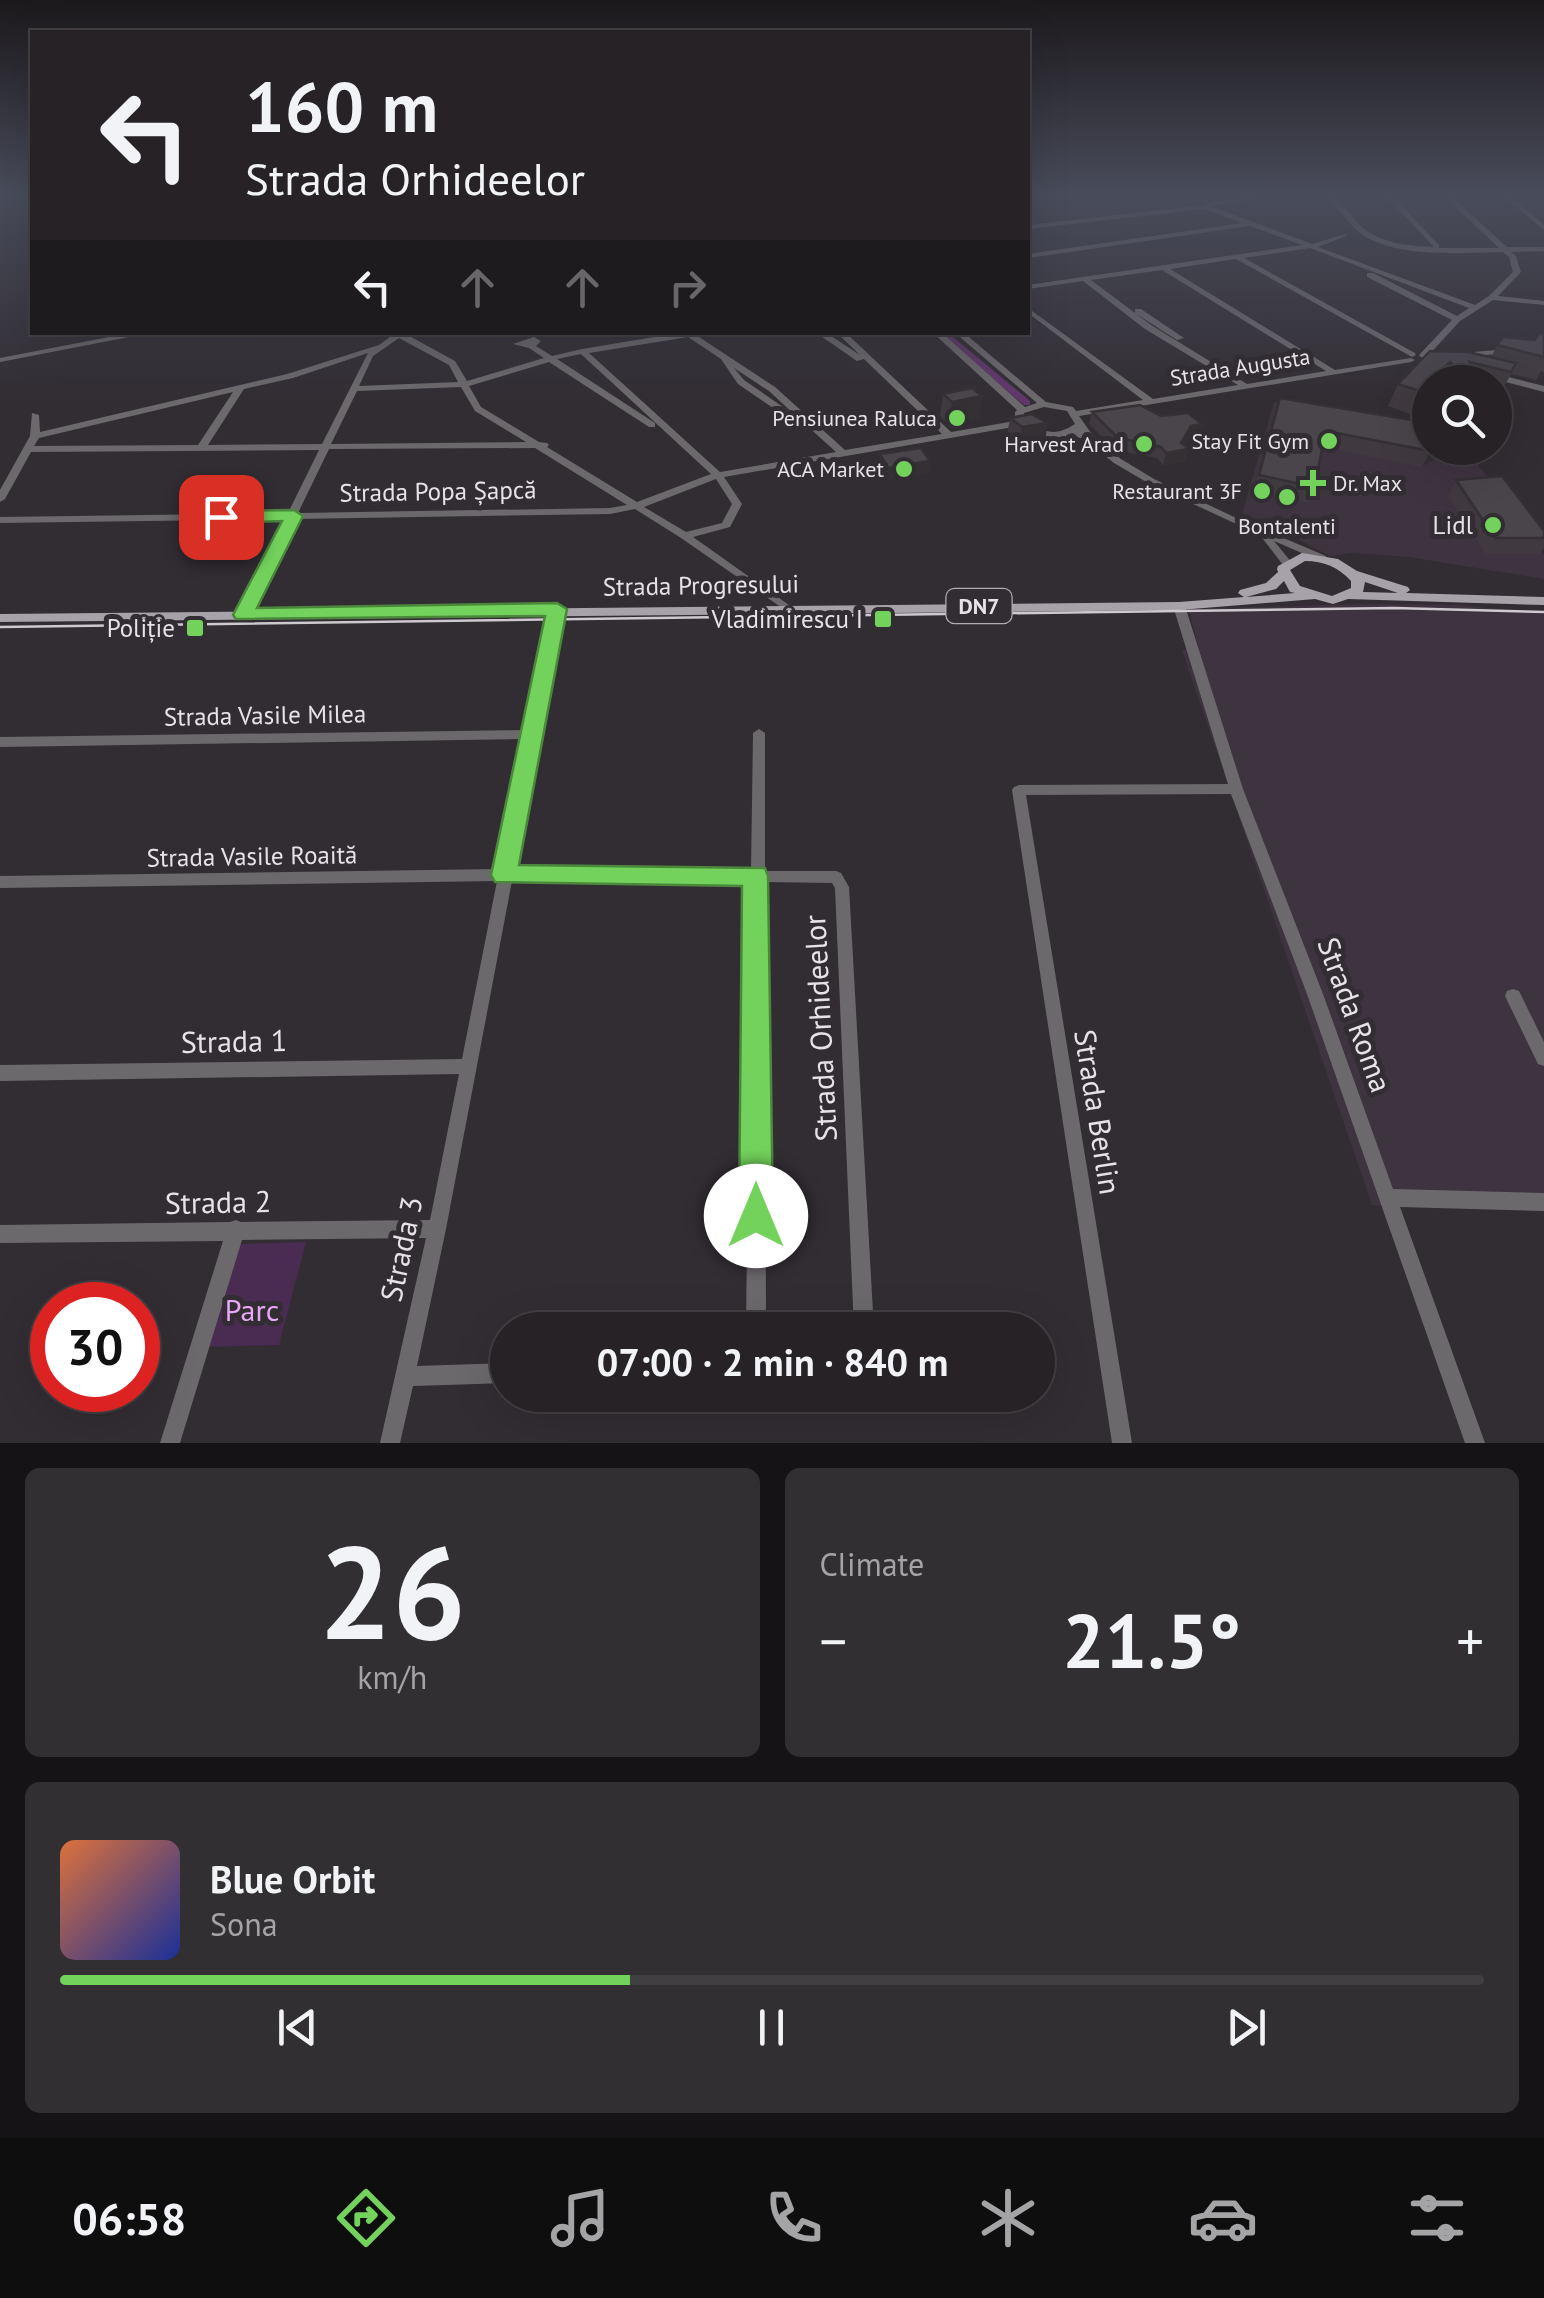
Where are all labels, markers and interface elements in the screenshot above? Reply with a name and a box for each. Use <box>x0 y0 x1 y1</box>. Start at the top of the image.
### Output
text: 160 m <box>245 61 438 151</box>
icon: left <box>80 70 210 200</box>
text: Strada Orhideelor <box>245 149 585 207</box>
icon: left <box>345 260 400 315</box>
icon: ahead <box>450 260 505 315</box>
icon: ahead <box>555 260 610 315</box>
icon: right <box>660 260 715 315</box>
street label: Strada Augusta <box>1168 342 1312 392</box>
map controls <box>1412 365 1512 465</box>
button: search <box>1412 365 1512 465</box>
place label: Pensiunea Raluca <box>772 404 937 432</box>
marker: Pensiunea Raluca <box>946 407 968 429</box>
place label: Stay Fit Gym <box>1191 427 1309 455</box>
place label: Harvest Arad <box>1004 430 1124 458</box>
marker: Stay Fit Gym <box>1318 430 1340 452</box>
marker: Harvest Arad <box>1133 433 1155 455</box>
place label: ACA Market <box>777 455 885 483</box>
marker: ACA Market <box>893 458 915 480</box>
place label: Dr. Max <box>1333 469 1402 497</box>
marker: Dr. Max <box>1302 472 1324 494</box>
street label: Strada Popa Șapcă <box>339 473 537 509</box>
pin <box>179 475 264 560</box>
place label: Restaurant 3F <box>1112 477 1242 505</box>
marker: Restaurant 3F <box>1251 480 1273 502</box>
marker: Bontalenti <box>1276 486 1298 508</box>
icon: arrive <box>194 490 249 545</box>
place label: Lidl <box>1433 509 1474 541</box>
place label: Bontalenti <box>1238 512 1336 540</box>
marker: Lidl <box>1482 514 1504 536</box>
street label: Strada Progresului <box>603 567 799 603</box>
road number: DN7 <box>946 589 1012 623</box>
place label: Vladimirescu I <box>711 603 863 635</box>
marker: Vladimirescu I <box>872 608 894 630</box>
place label: Poliție <box>107 612 175 644</box>
marker: Poliție <box>184 617 206 639</box>
street label: Strada Vasile Milea <box>163 697 367 733</box>
street label: Strada Vasile Roaită <box>146 838 358 874</box>
street label: Strada Orhideelor <box>794 914 845 1142</box>
street label: Strada Roma <box>1309 932 1401 1097</box>
street label: Strada 1 <box>180 1020 288 1061</box>
street label: Strada Berlin <box>1066 1027 1131 1197</box>
position arrow <box>704 1164 808 1268</box>
street label: Strada 2 <box>164 1181 272 1222</box>
street label: Strada 3 <box>370 1193 431 1305</box>
speed limit sign: 30 <box>30 1282 160 1412</box>
park label: Parc <box>225 1290 279 1329</box>
text: 07:00 · 2 min · 840 m <box>597 1337 948 1386</box>
text: 26 <box>319 1507 466 1675</box>
text: Climate <box>820 1543 924 1585</box>
text: 21.5° <box>1062 1592 1241 1689</box>
text: − <box>820 1605 847 1676</box>
text: + <box>1456 1605 1484 1676</box>
text: km/h <box>357 1656 427 1698</box>
text: Blue Orbit <box>210 1854 375 1903</box>
text: Sona <box>210 1903 278 1945</box>
icon: previous <box>270 2000 325 2055</box>
icon: pause <box>744 2000 799 2055</box>
icon: next <box>1219 2000 1274 2055</box>
icon: directions <box>331 2183 401 2253</box>
icon: music <box>545 2183 615 2253</box>
icon: phone <box>759 2183 829 2253</box>
icon: climate <box>973 2183 1043 2253</box>
icon: car <box>1188 2183 1258 2253</box>
icon: filters <box>1402 2183 1472 2253</box>
text: 06:58 <box>72 2189 186 2247</box>

